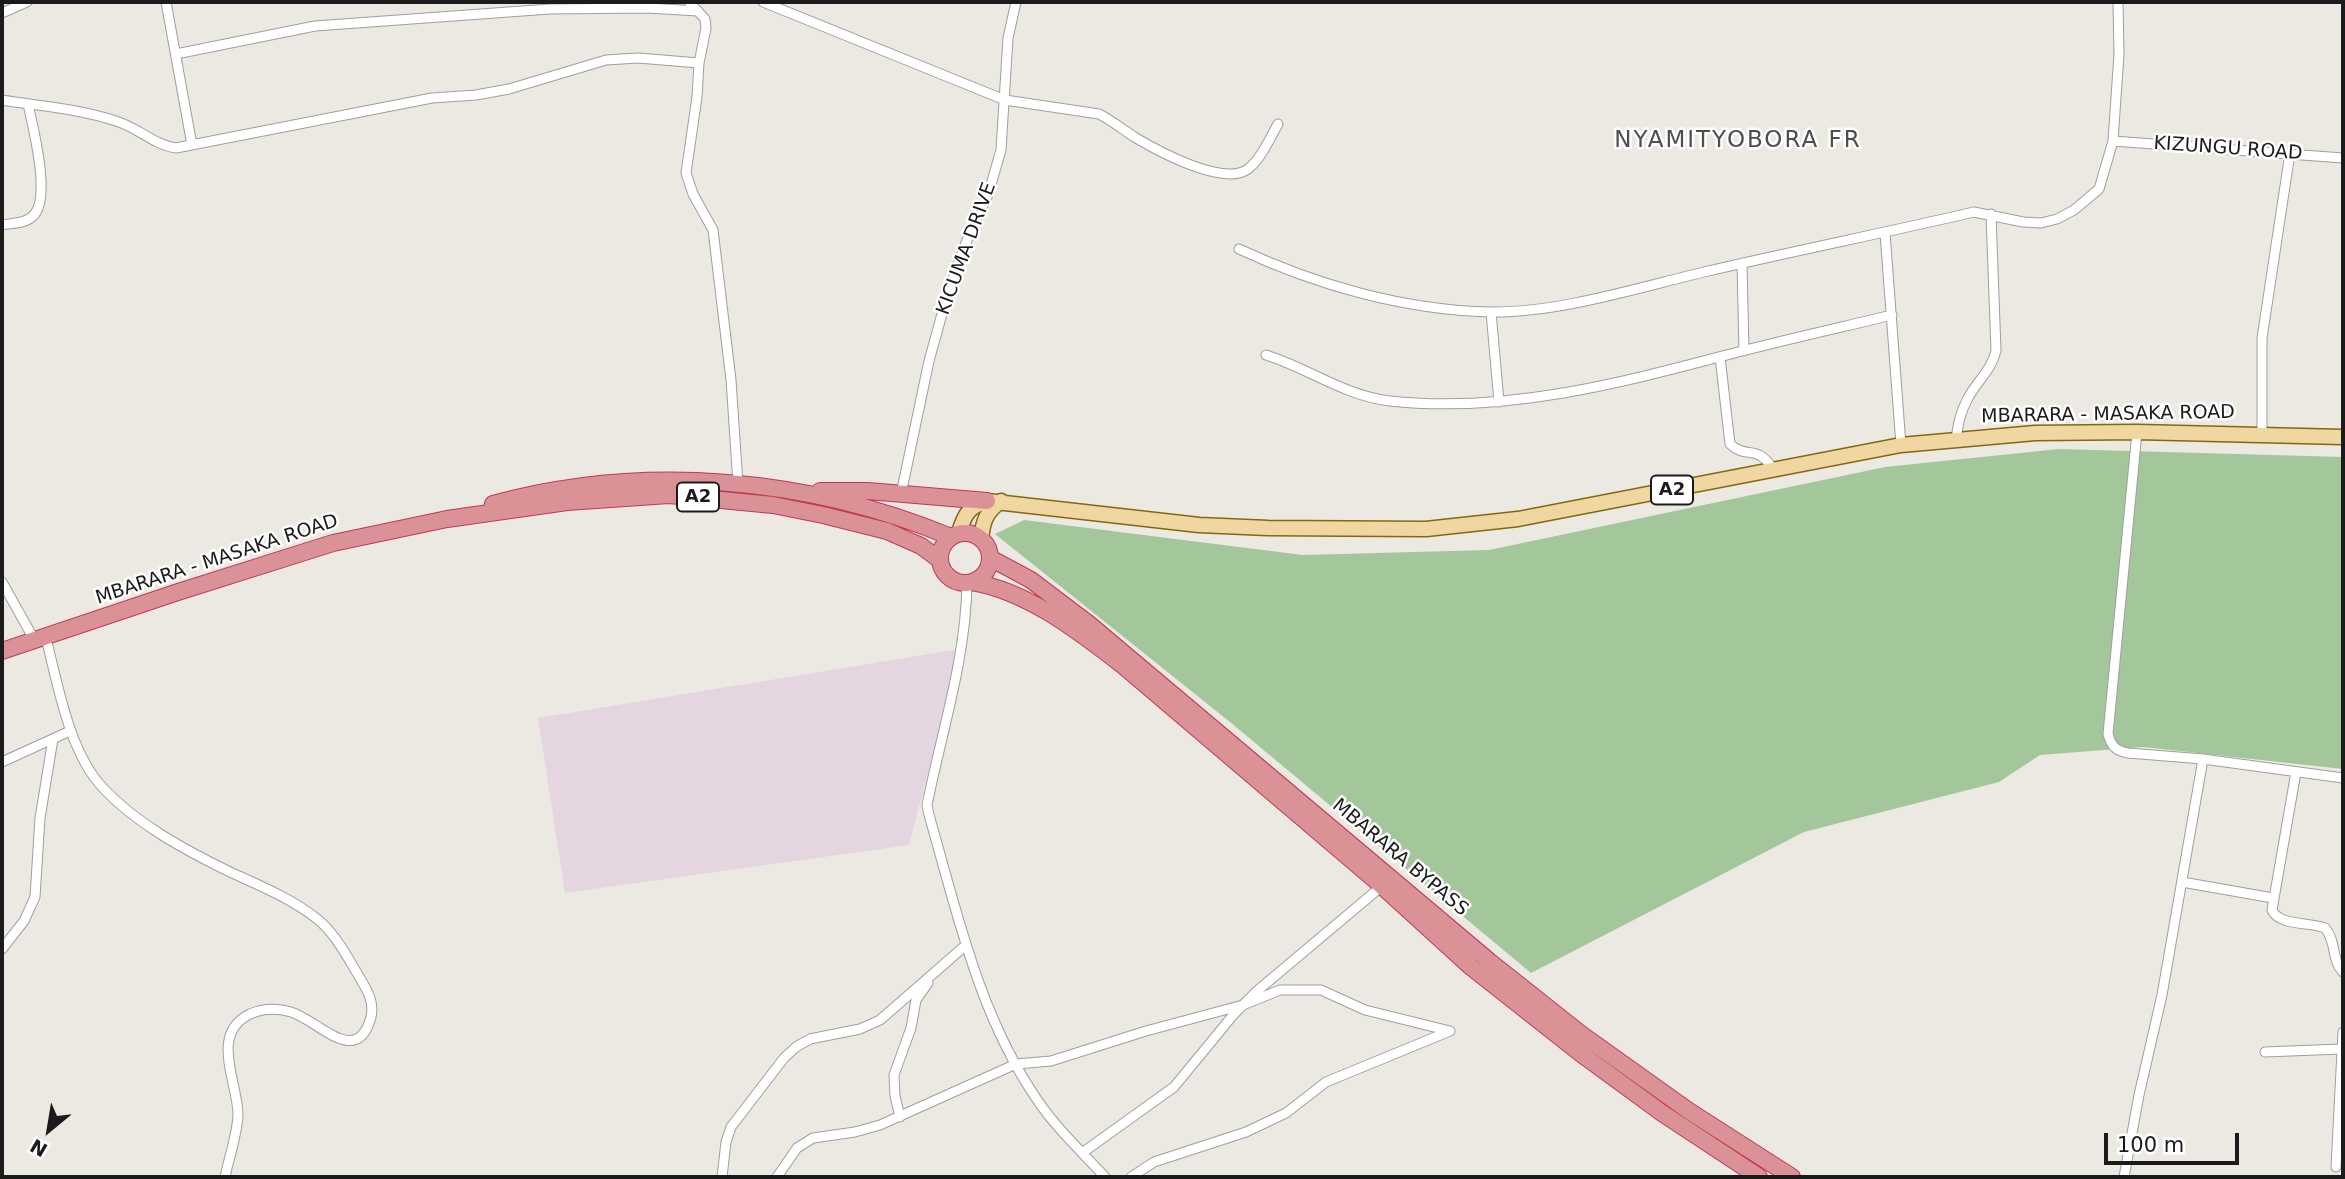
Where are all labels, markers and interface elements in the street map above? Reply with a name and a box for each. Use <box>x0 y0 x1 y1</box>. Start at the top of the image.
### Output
district label: NYAMITYOBORA FR <box>1616 127 1860 155</box>
street label: KIZUNGU ROAD <box>2153 132 2303 166</box>
street label: KICUMA DRIVE <box>932 180 1002 318</box>
street label: MBARARA - MASAKA ROAD <box>1981 401 2235 429</box>
road number: A2 <box>1651 476 1693 504</box>
road number: A2 <box>677 482 719 512</box>
street label: MBARARA - MASAKA ROAD <box>93 510 341 610</box>
street label: MBARARA BYPASS <box>1327 795 1473 921</box>
north arrow <box>14 1095 84 1165</box>
scale bar <box>2107 1120 2242 1164</box>
text: 100 m <box>2117 1133 2184 1157</box>
text: N <box>26 1135 51 1162</box>

